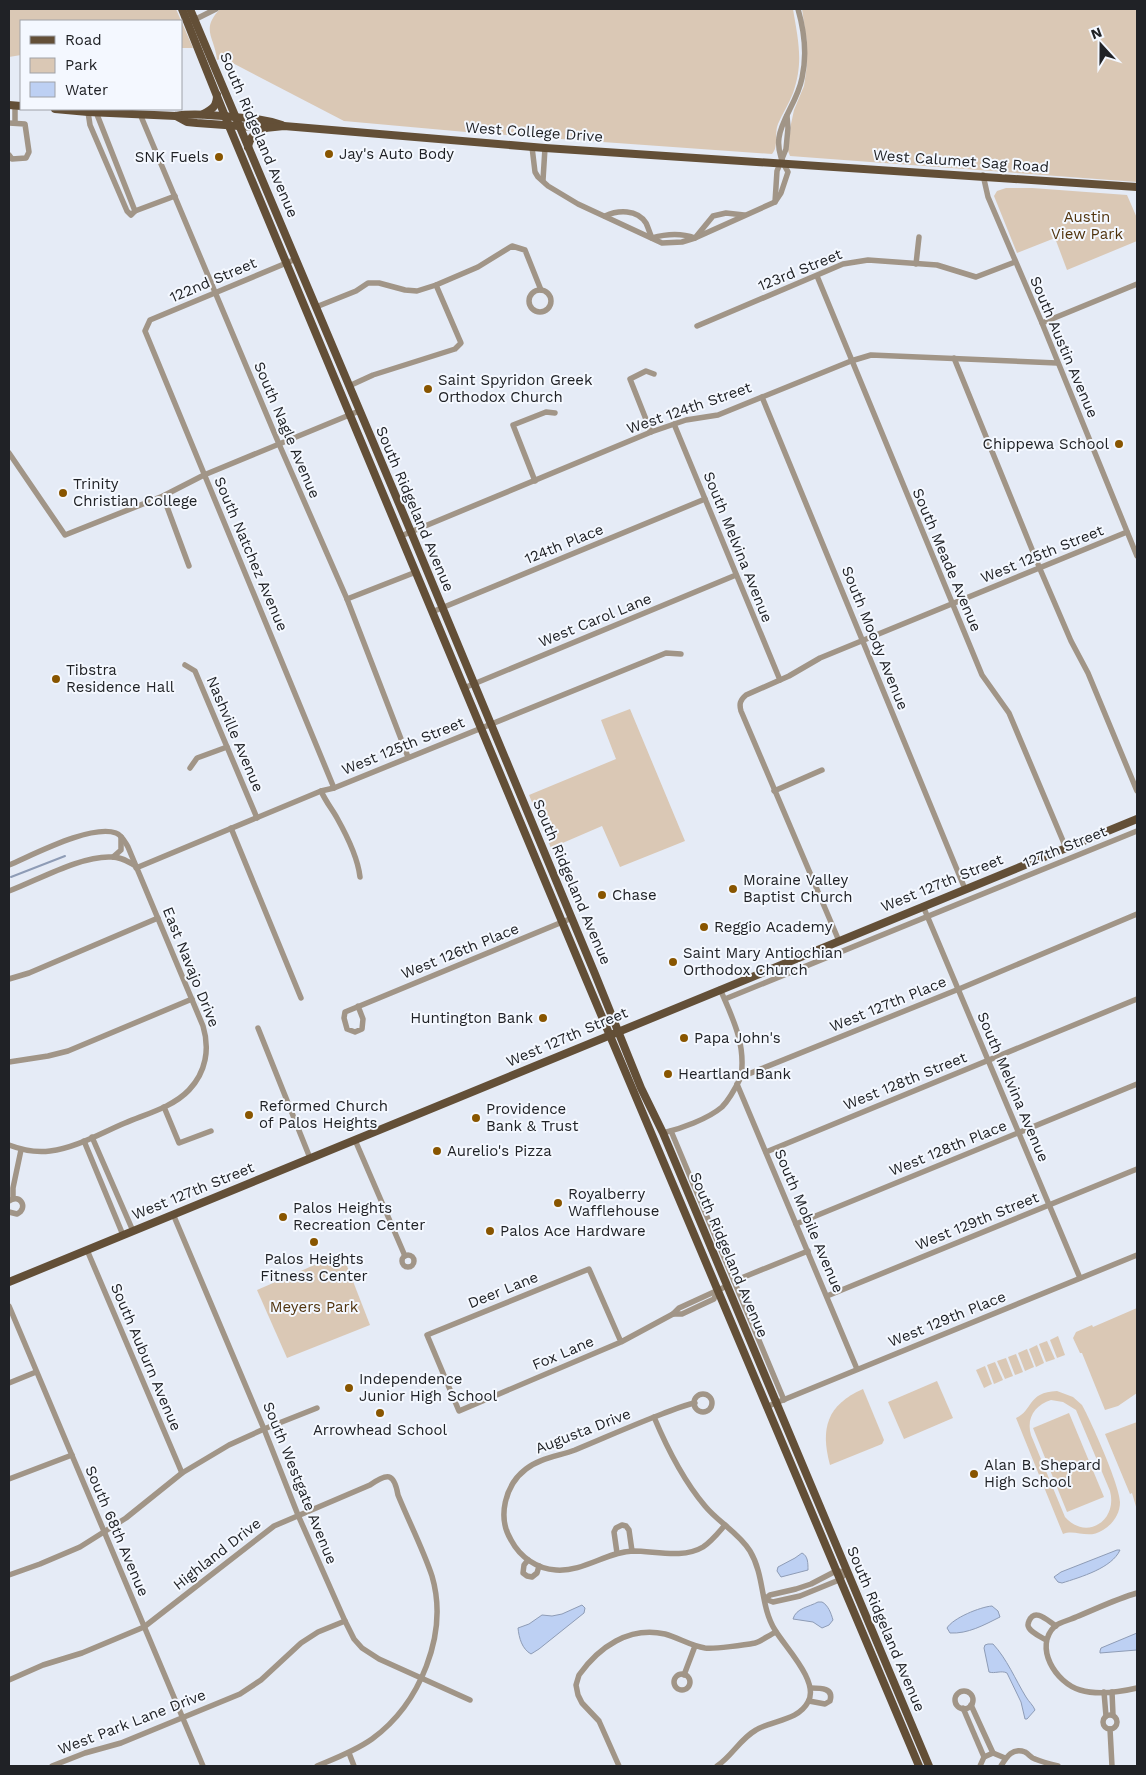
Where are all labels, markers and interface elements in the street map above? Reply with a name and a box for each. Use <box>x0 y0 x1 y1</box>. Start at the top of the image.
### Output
legend <box>20 20 182 110</box>
north arrow <box>1076 20 1126 70</box>
text: N <box>1089 24 1104 42</box>
text: Road <box>65 31 102 49</box>
street label: South Ridgeland Avenue <box>216 50 302 220</box>
text: Park <box>65 56 98 74</box>
text: Water <box>65 81 108 99</box>
street label: West College Drive <box>465 118 603 146</box>
place label: Jay's Auto Body <box>339 145 454 163</box>
street label: West Calumet Sag Road <box>872 146 1050 176</box>
place label: SNK Fuels <box>135 148 209 166</box>
marker: Jay's Auto Body <box>323 148 335 160</box>
marker: SNK Fuels <box>213 151 225 163</box>
park label: Austin View Park <box>1051 208 1123 243</box>
street label: 123rd Street <box>755 245 845 295</box>
street label: 122nd Street <box>167 253 260 306</box>
street label: South Austin Avenue <box>1026 274 1102 420</box>
street label: South Nagle Avenue <box>250 359 324 501</box>
place label: Saint Spyridon Greek Orthodox Church <box>438 371 593 406</box>
street label: West 124th Street <box>624 378 754 438</box>
marker: Saint Spyridon Greek Orthodox Church <box>422 383 434 395</box>
street label: South Ridgeland Avenue <box>372 424 458 594</box>
place label: Chippewa School <box>983 435 1109 453</box>
marker: Chippewa School <box>1113 438 1125 450</box>
street label: South Melvina Avenue <box>700 469 776 625</box>
street label: South Natchez Avenue <box>210 474 292 634</box>
place label: Trinity Christian College <box>73 475 198 510</box>
street label: South Meade Avenue <box>909 486 985 634</box>
marker: Trinity Christian College <box>57 487 69 499</box>
street label: 124th Place <box>522 520 606 568</box>
street label: West 125th Street <box>978 521 1107 587</box>
street label: South Moody Avenue <box>838 563 912 713</box>
street label: West Carol Lane <box>536 589 654 651</box>
place label: Tibstra Residence Hall <box>66 661 175 696</box>
marker: Tibstra Residence Hall <box>50 673 62 685</box>
street label: Nashville Avenue <box>203 674 267 794</box>
street label: West 125th Street <box>339 713 468 779</box>
street label: South Ridgeland Avenue <box>529 797 615 967</box>
street label: 127th Street <box>1021 822 1110 872</box>
street label: West 127th Street <box>878 850 1006 916</box>
place label: Moraine Valley Baptist Church <box>743 871 853 906</box>
marker: Moraine Valley Baptist Church <box>727 883 739 895</box>
place label: Chase <box>612 886 657 904</box>
marker: Chase <box>596 889 608 901</box>
street label: East Navajo Drive <box>159 904 223 1030</box>
place label: Reggio Academy <box>714 918 833 936</box>
street label: West 126th Place <box>399 919 521 983</box>
marker: Reggio Academy <box>698 921 710 933</box>
place label: Saint Mary Antiochian Orthodox Church <box>683 944 843 979</box>
marker: Saint Mary Antiochian Orthodox Church <box>667 956 679 968</box>
street label: West 127th Place <box>827 972 949 1036</box>
street label: West 127th Street <box>504 1003 631 1071</box>
place label: Huntington Bank <box>410 1009 533 1027</box>
street label: South Melvina Avenue <box>973 1009 1053 1165</box>
marker: Huntington Bank <box>537 1012 549 1024</box>
place label: Papa John's <box>694 1029 781 1047</box>
marker: Papa John's <box>678 1032 690 1044</box>
street label: West 128th Street <box>841 1048 970 1114</box>
place label: Heartland Bank <box>678 1065 791 1083</box>
marker: Heartland Bank <box>662 1068 674 1080</box>
place label: Reformed Church of Palos Heights <box>259 1097 388 1132</box>
place label: Providence Bank & Trust <box>486 1100 579 1135</box>
marker: Reformed Church of Palos Heights <box>243 1109 255 1121</box>
marker: Providence Bank & Trust <box>470 1112 482 1124</box>
street label: West 128th Place <box>887 1116 1009 1180</box>
place label: Aurelio's Pizza <box>447 1142 552 1160</box>
marker: Aurelio's Pizza <box>431 1145 443 1157</box>
street label: South Mobile Avenue <box>771 1146 847 1296</box>
street label: West 127th Street <box>129 1158 257 1224</box>
street label: South Ridgeland Avenue <box>686 1170 772 1340</box>
place label: Royalberry Wafflehouse <box>568 1185 659 1220</box>
street label: West 129th Street <box>913 1188 1042 1254</box>
marker: Royalberry Wafflehouse <box>552 1197 564 1209</box>
place label: Palos Heights Recreation Center <box>293 1199 425 1234</box>
marker: Palos Heights Recreation Center <box>277 1211 289 1223</box>
place label: Palos Ace Hardware <box>500 1222 646 1240</box>
marker: Palos Ace Hardware <box>484 1225 496 1237</box>
marker: Palos Heights Fitness Center <box>308 1236 320 1248</box>
place label: Palos Heights Fitness Center <box>260 1250 368 1285</box>
street label: Deer Lane <box>465 1268 541 1312</box>
street label: South Auburn Avenue <box>107 1280 185 1434</box>
street label: West 129th Place <box>885 1287 1009 1351</box>
park label: Meyers Park <box>270 1298 359 1316</box>
street label: Fox Lane <box>529 1332 597 1374</box>
place label: Independence Junior High School <box>359 1370 497 1405</box>
marker: Independence Junior High School <box>343 1382 355 1394</box>
street label: South Westgate Avenue <box>259 1399 341 1567</box>
street label: Augusta Drive <box>533 1404 633 1458</box>
marker: Arrowhead School <box>374 1407 386 1419</box>
place label: Arrowhead School <box>313 1421 447 1439</box>
place label: Alan B. Shepard High School <box>984 1456 1101 1491</box>
street label: South 68th Avenue <box>81 1463 153 1599</box>
marker: Alan B. Shepard High School <box>968 1468 980 1480</box>
street label: Highland Drive <box>170 1514 264 1594</box>
street label: South Ridgeland Avenue <box>843 1544 929 1714</box>
street label: West Park Lane Drive <box>56 1686 208 1758</box>

